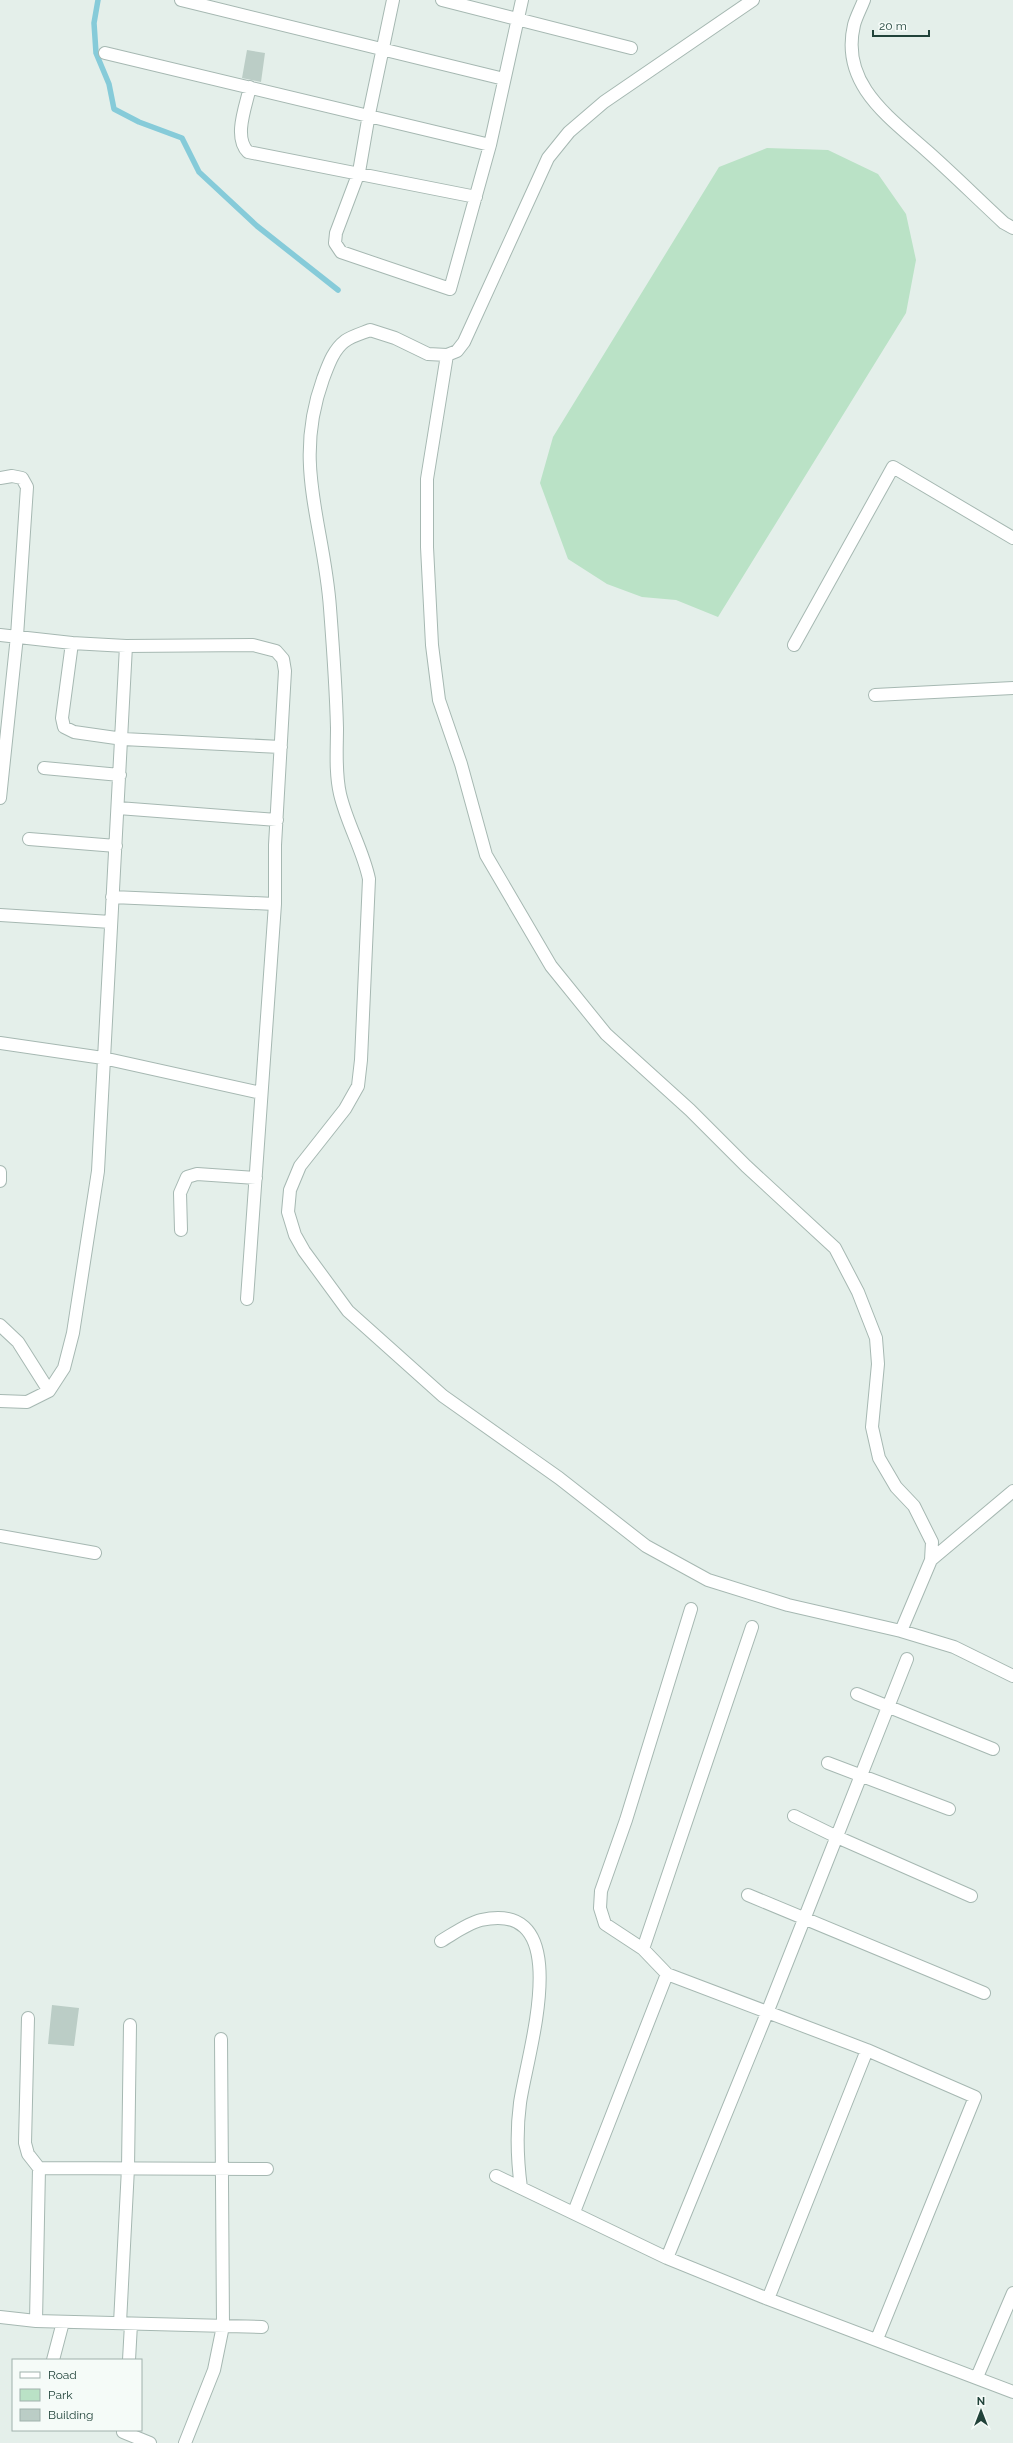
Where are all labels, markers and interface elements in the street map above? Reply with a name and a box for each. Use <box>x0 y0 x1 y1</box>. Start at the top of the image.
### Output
scale bar <box>873 12 929 38</box>
text: 20 m <box>879 19 907 33</box>
legend <box>12 2359 142 2431</box>
text: Road <box>48 2368 77 2382</box>
text: Park <box>48 2388 73 2402</box>
north arrow <box>961 2391 1001 2431</box>
text: N <box>977 2395 985 2408</box>
text: Building <box>48 2408 94 2422</box>

